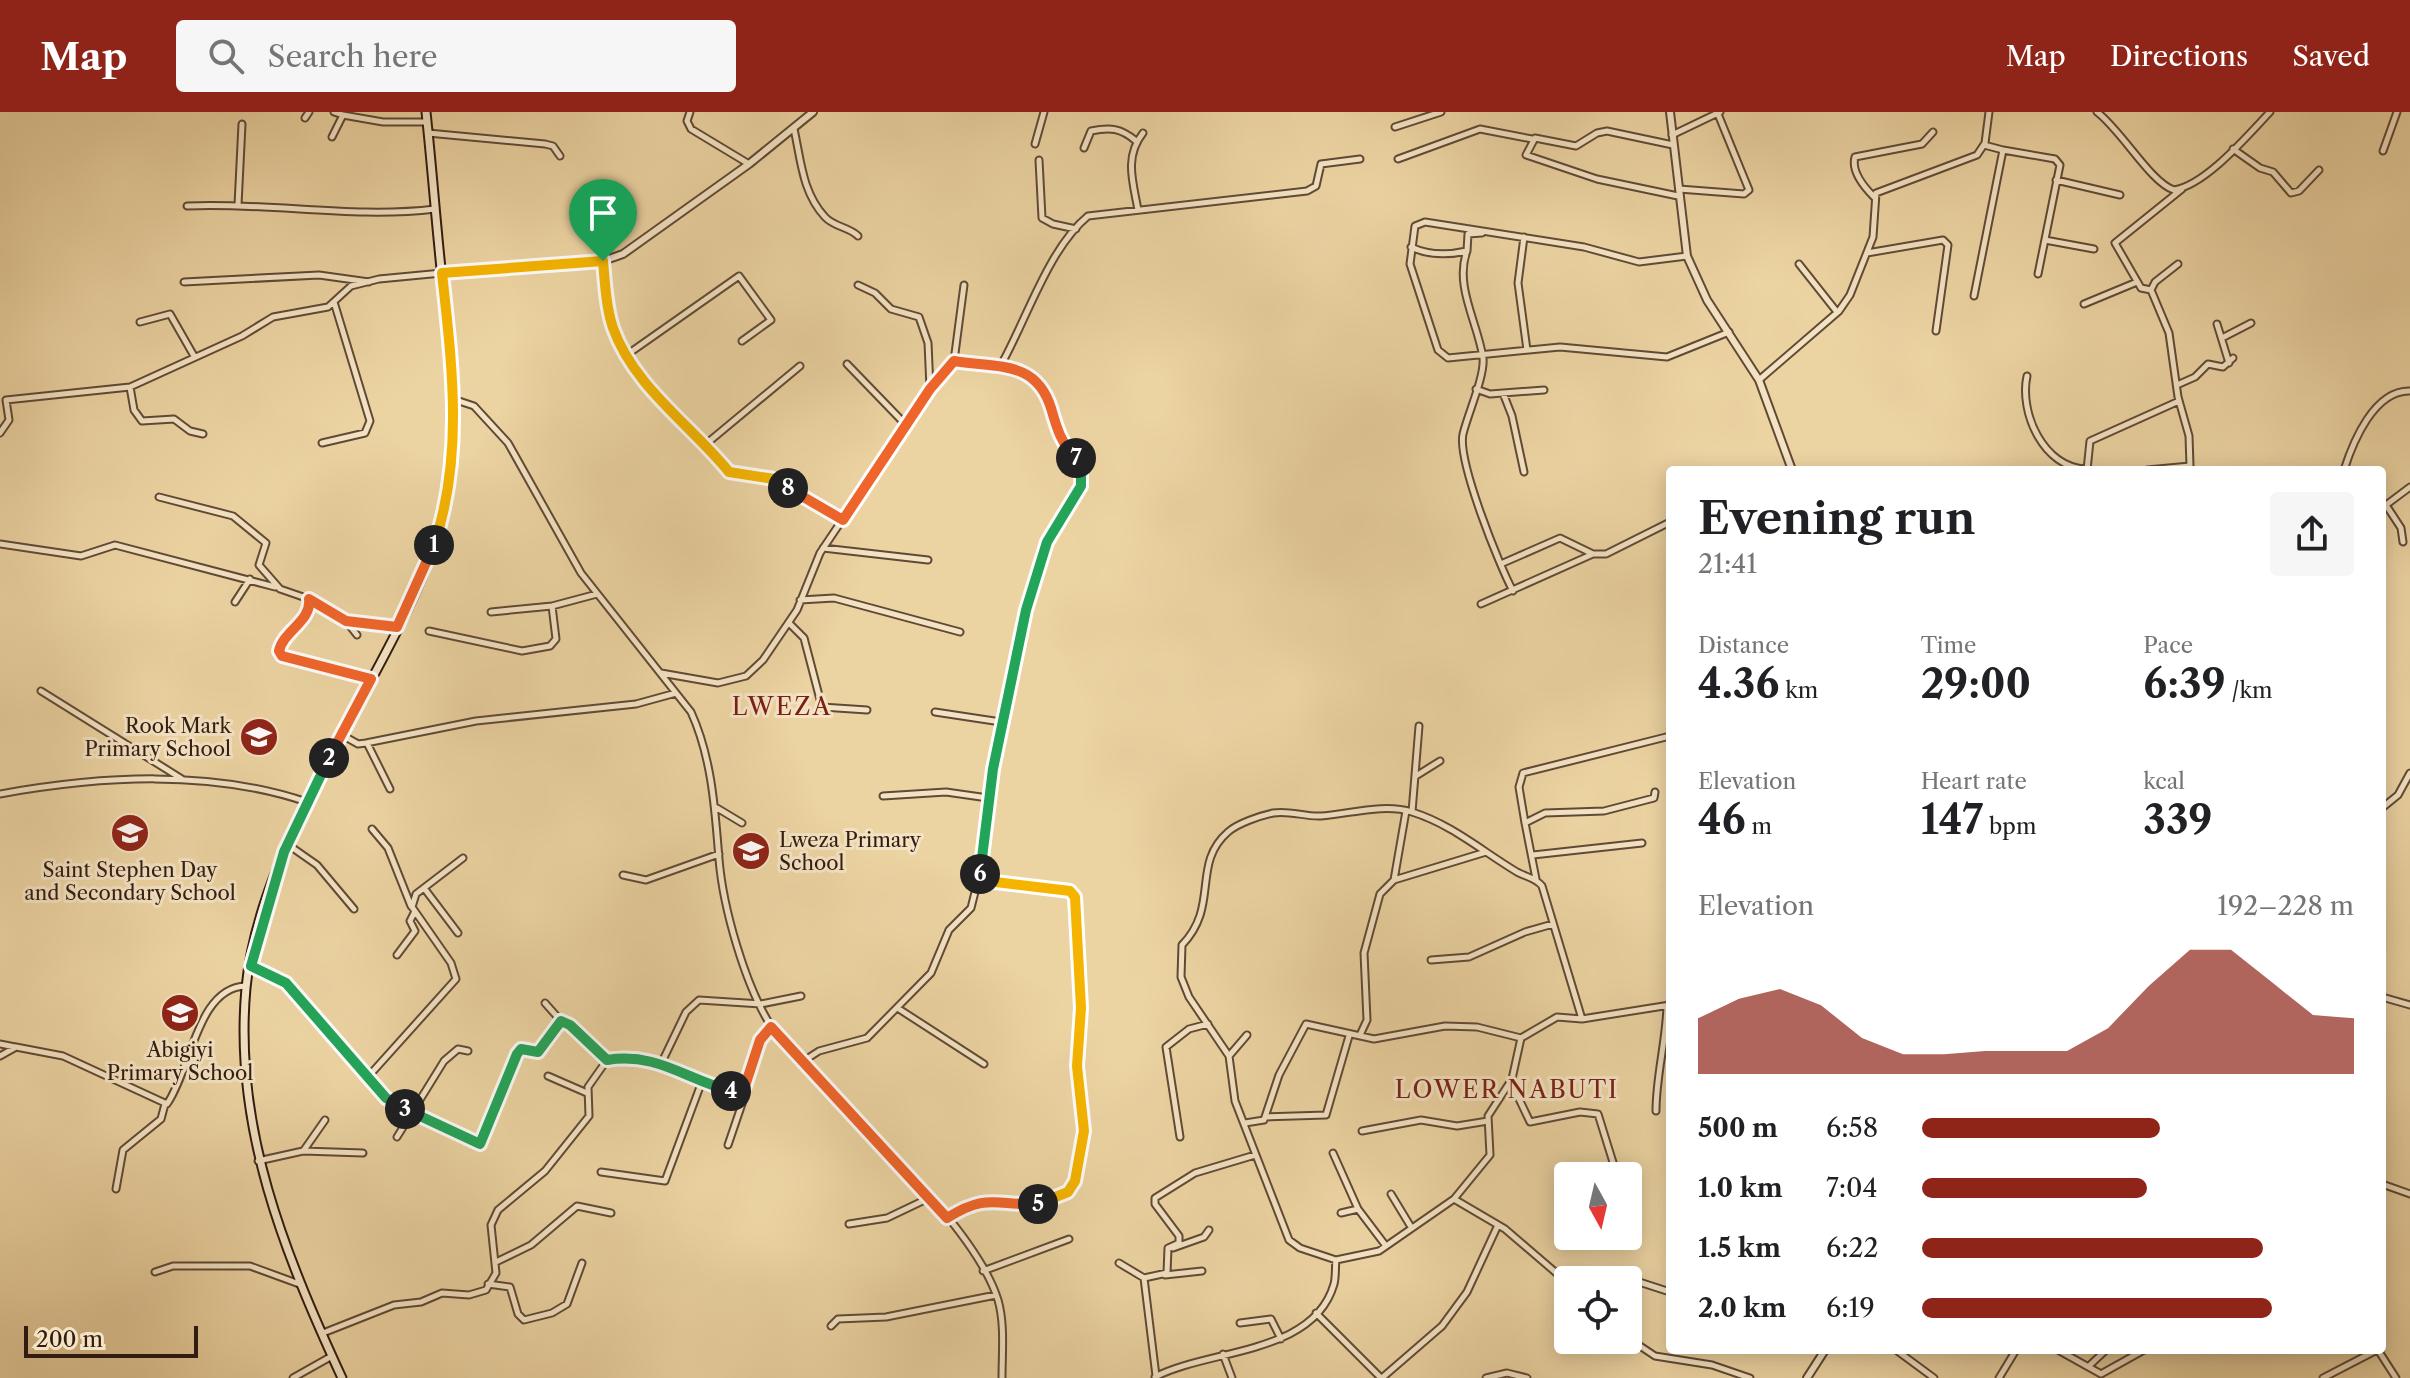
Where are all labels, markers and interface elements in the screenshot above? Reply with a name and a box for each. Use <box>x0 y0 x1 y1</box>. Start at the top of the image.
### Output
search box <box>176 20 736 92</box>
text: Map <box>40 33 128 80</box>
icon: search <box>204 34 248 78</box>
text: Search here <box>268 38 438 75</box>
text: Map <box>2006 39 2066 73</box>
text: Directions <box>2110 39 2248 73</box>
text: Saved <box>2292 39 2370 73</box>
pin <box>569 179 637 261</box>
icon: arrive <box>581 191 625 235</box>
pin: 7 <box>1056 438 1096 478</box>
text: 7 <box>1070 444 1082 471</box>
pin: 8 <box>768 468 808 508</box>
text: 8 <box>781 474 795 501</box>
text: Evening run <box>1698 491 1975 545</box>
button: share <box>2270 492 2354 576</box>
pin: 1 <box>414 525 454 565</box>
text: 1 <box>429 531 439 558</box>
text: 21:41 <box>1698 548 1757 580</box>
text: Distance <box>1698 632 1789 659</box>
text: Time <box>1921 632 1976 659</box>
text: Pace <box>2143 632 2193 659</box>
text: 4.36 <box>1698 659 1779 708</box>
text: 29:00 <box>1921 659 2031 708</box>
text: 6:39 <box>2143 659 2226 708</box>
text: km <box>1779 677 1818 704</box>
text: /km <box>2226 677 2273 704</box>
district label: LWEZA <box>732 692 832 721</box>
place label: Rook Mark Primary School <box>84 714 232 761</box>
school or university icon: Rook Mark Primary School <box>238 716 280 758</box>
pin: 2 <box>309 738 349 778</box>
text: 2 <box>323 744 336 771</box>
text: Elevation <box>1698 768 1796 795</box>
text: Heart rate <box>1921 768 2027 795</box>
text: kcal <box>2143 768 2185 795</box>
text: 46 <box>1698 795 1746 844</box>
text: 147 <box>1921 795 1983 844</box>
text: 339 <box>2143 795 2212 844</box>
school or university icon: Saint Stephen Day and Secondary School <box>109 812 151 854</box>
text: m <box>1746 813 1772 840</box>
text: bpm <box>1983 813 2036 840</box>
place label: Lweza Primary School <box>779 828 922 875</box>
school or university icon: Lweza Primary School <box>730 830 772 872</box>
pin: 6 <box>960 854 1000 894</box>
place label: Saint Stephen Day and Secondary School <box>24 858 236 905</box>
text: 6 <box>973 860 987 887</box>
text: Elevation <box>1698 890 1814 922</box>
text: 192–228 m <box>2217 890 2354 922</box>
school or university icon: Abigiyi Primary School <box>159 992 201 1034</box>
place label: Abigiyi Primary School <box>107 1038 253 1085</box>
pin: 4 <box>711 1071 751 1111</box>
district label: LOWER NABUTI <box>1395 1075 1619 1104</box>
text: 4 <box>724 1077 738 1104</box>
pin: 3 <box>385 1089 425 1129</box>
text: 3 <box>399 1095 411 1122</box>
text: 500 m <box>1698 1112 1778 1144</box>
text: 6:58 <box>1826 1112 1878 1144</box>
north arrow <box>1554 1162 1642 1250</box>
map controls <box>1554 1162 1642 1354</box>
text: 1.0 km <box>1698 1172 1783 1204</box>
text: 7:04 <box>1826 1172 1878 1204</box>
pin: 5 <box>1018 1184 1058 1224</box>
text: 5 <box>1032 1190 1044 1217</box>
text: 1.5 km <box>1698 1232 1781 1264</box>
text: 6:22 <box>1826 1232 1878 1264</box>
button: locate <box>1554 1266 1642 1354</box>
text: 2.0 km <box>1698 1292 1786 1324</box>
text: 6:19 <box>1826 1292 1875 1324</box>
scale bar <box>24 1322 198 1358</box>
text: 200 m <box>36 1326 103 1353</box>

